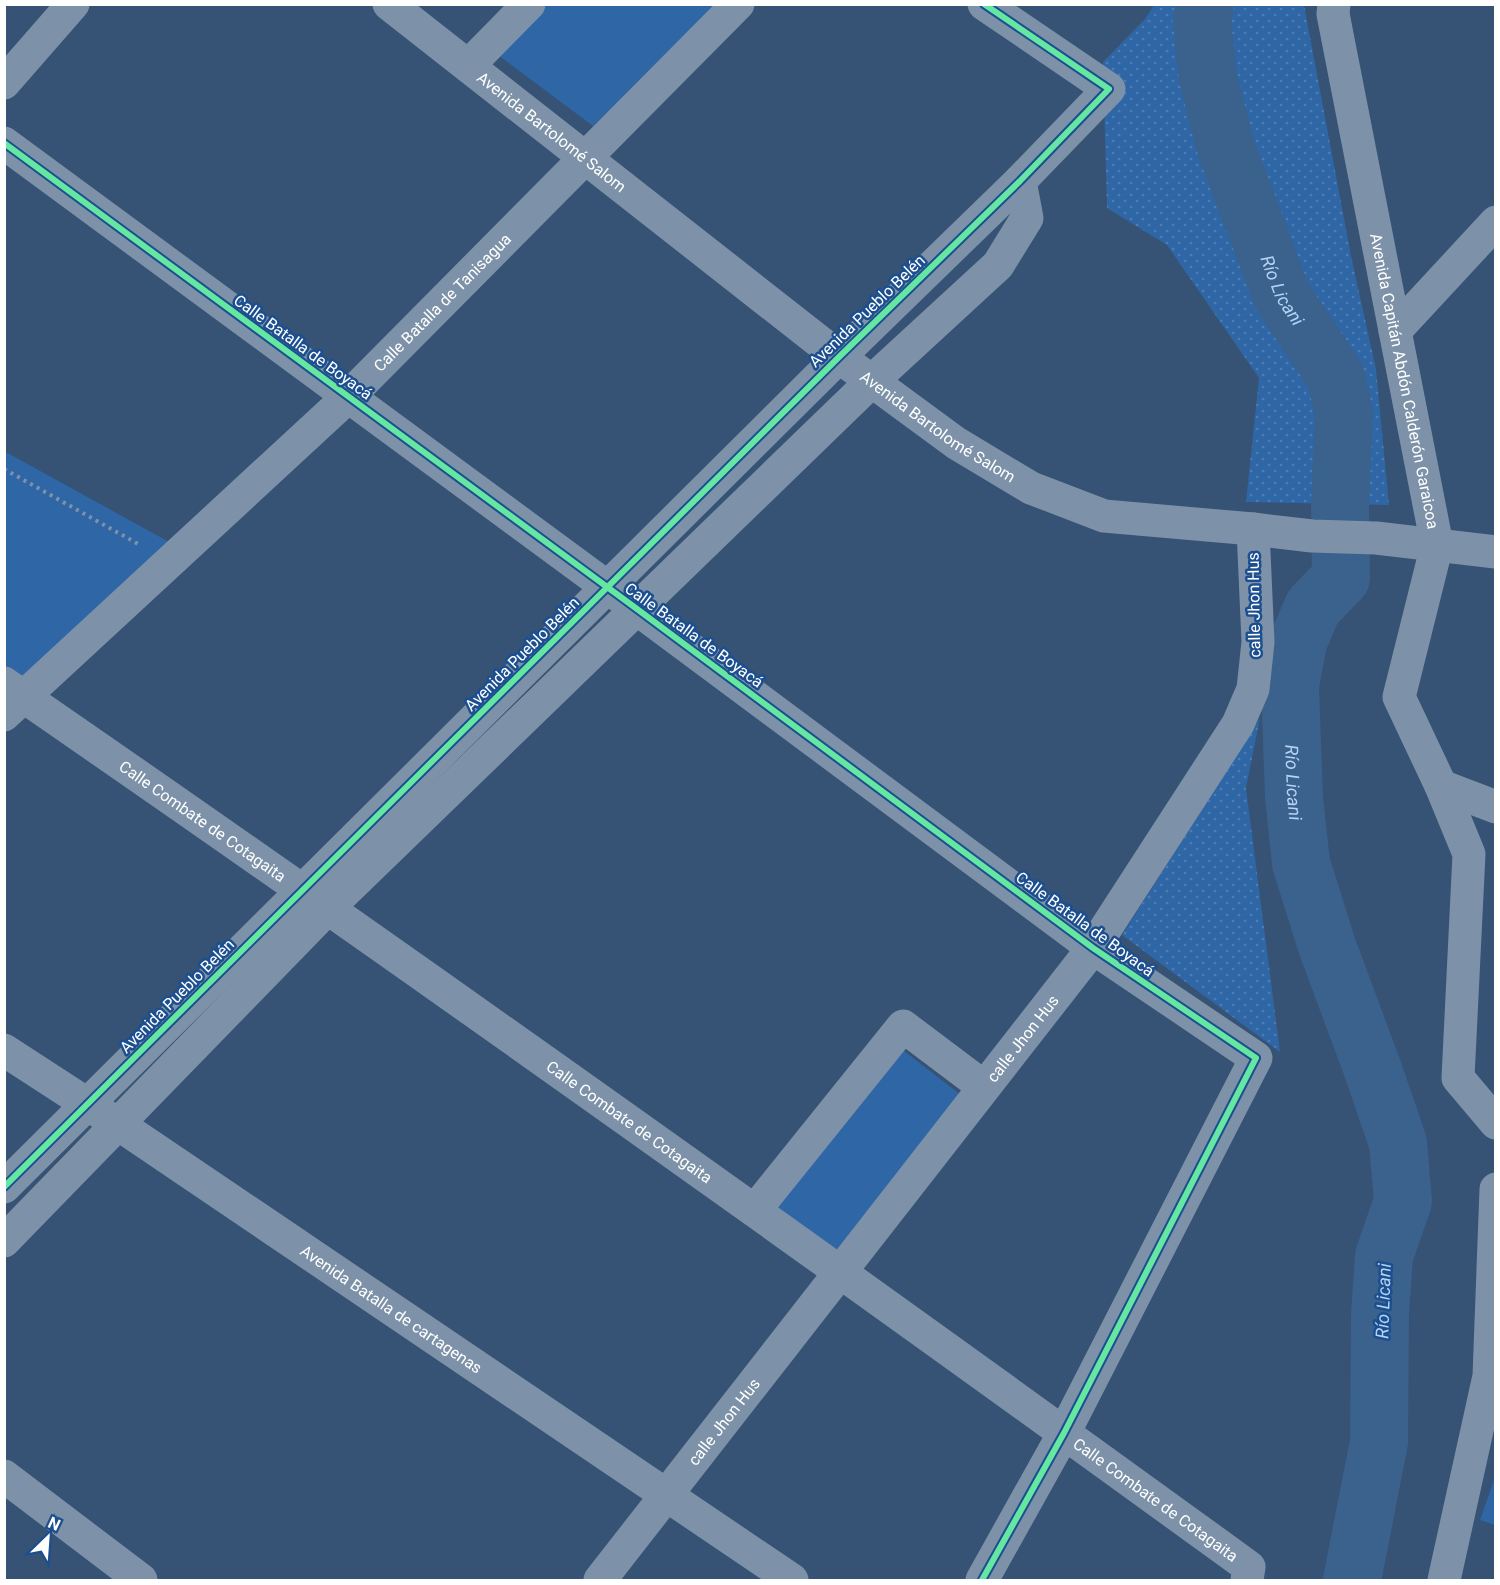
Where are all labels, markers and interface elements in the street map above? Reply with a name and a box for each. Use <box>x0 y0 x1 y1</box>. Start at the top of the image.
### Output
street label: Avenida Bartolomé Salom <box>474 67 630 196</box>
street label: Calle Batalla de Tanisagua <box>369 229 515 375</box>
street label: Avenida Capitán Abdón Calderón Garaicoa <box>1367 231 1443 531</box>
street label: Avenida Pueblo Belén <box>805 251 929 371</box>
water label: Río Licani <box>1257 252 1309 330</box>
street label: Calle Batalla de Boyacá <box>230 290 376 404</box>
street label: Avenida Bartolomé Salom <box>857 367 1019 486</box>
street label: calle Jhon Hus <box>1244 552 1264 658</box>
street label: Calle Batalla de Boyacá <box>621 578 767 692</box>
street label: Avenida Pueblo Belén <box>461 593 583 715</box>
water label: Río Licani <box>1282 744 1307 822</box>
street label: Calle Combate de Cotagaita <box>116 756 290 886</box>
street label: Calle Batalla de Boyacá <box>1012 867 1158 981</box>
street label: Avenida Pueblo Belén <box>116 935 238 1057</box>
street label: calle Jhon Hus <box>983 991 1062 1086</box>
street label: Calle Combate de Cotagaita <box>543 1056 716 1187</box>
street label: Avenida Batalla de cartagenas <box>297 1241 486 1377</box>
water label: Río Licani <box>1371 1262 1395 1339</box>
street label: calle Jhon Hus <box>684 1374 764 1469</box>
street label: Calle Combate de Cotagaita <box>1070 1434 1242 1566</box>
north arrow <box>18 1507 78 1567</box>
text: N <box>45 1513 63 1535</box>

